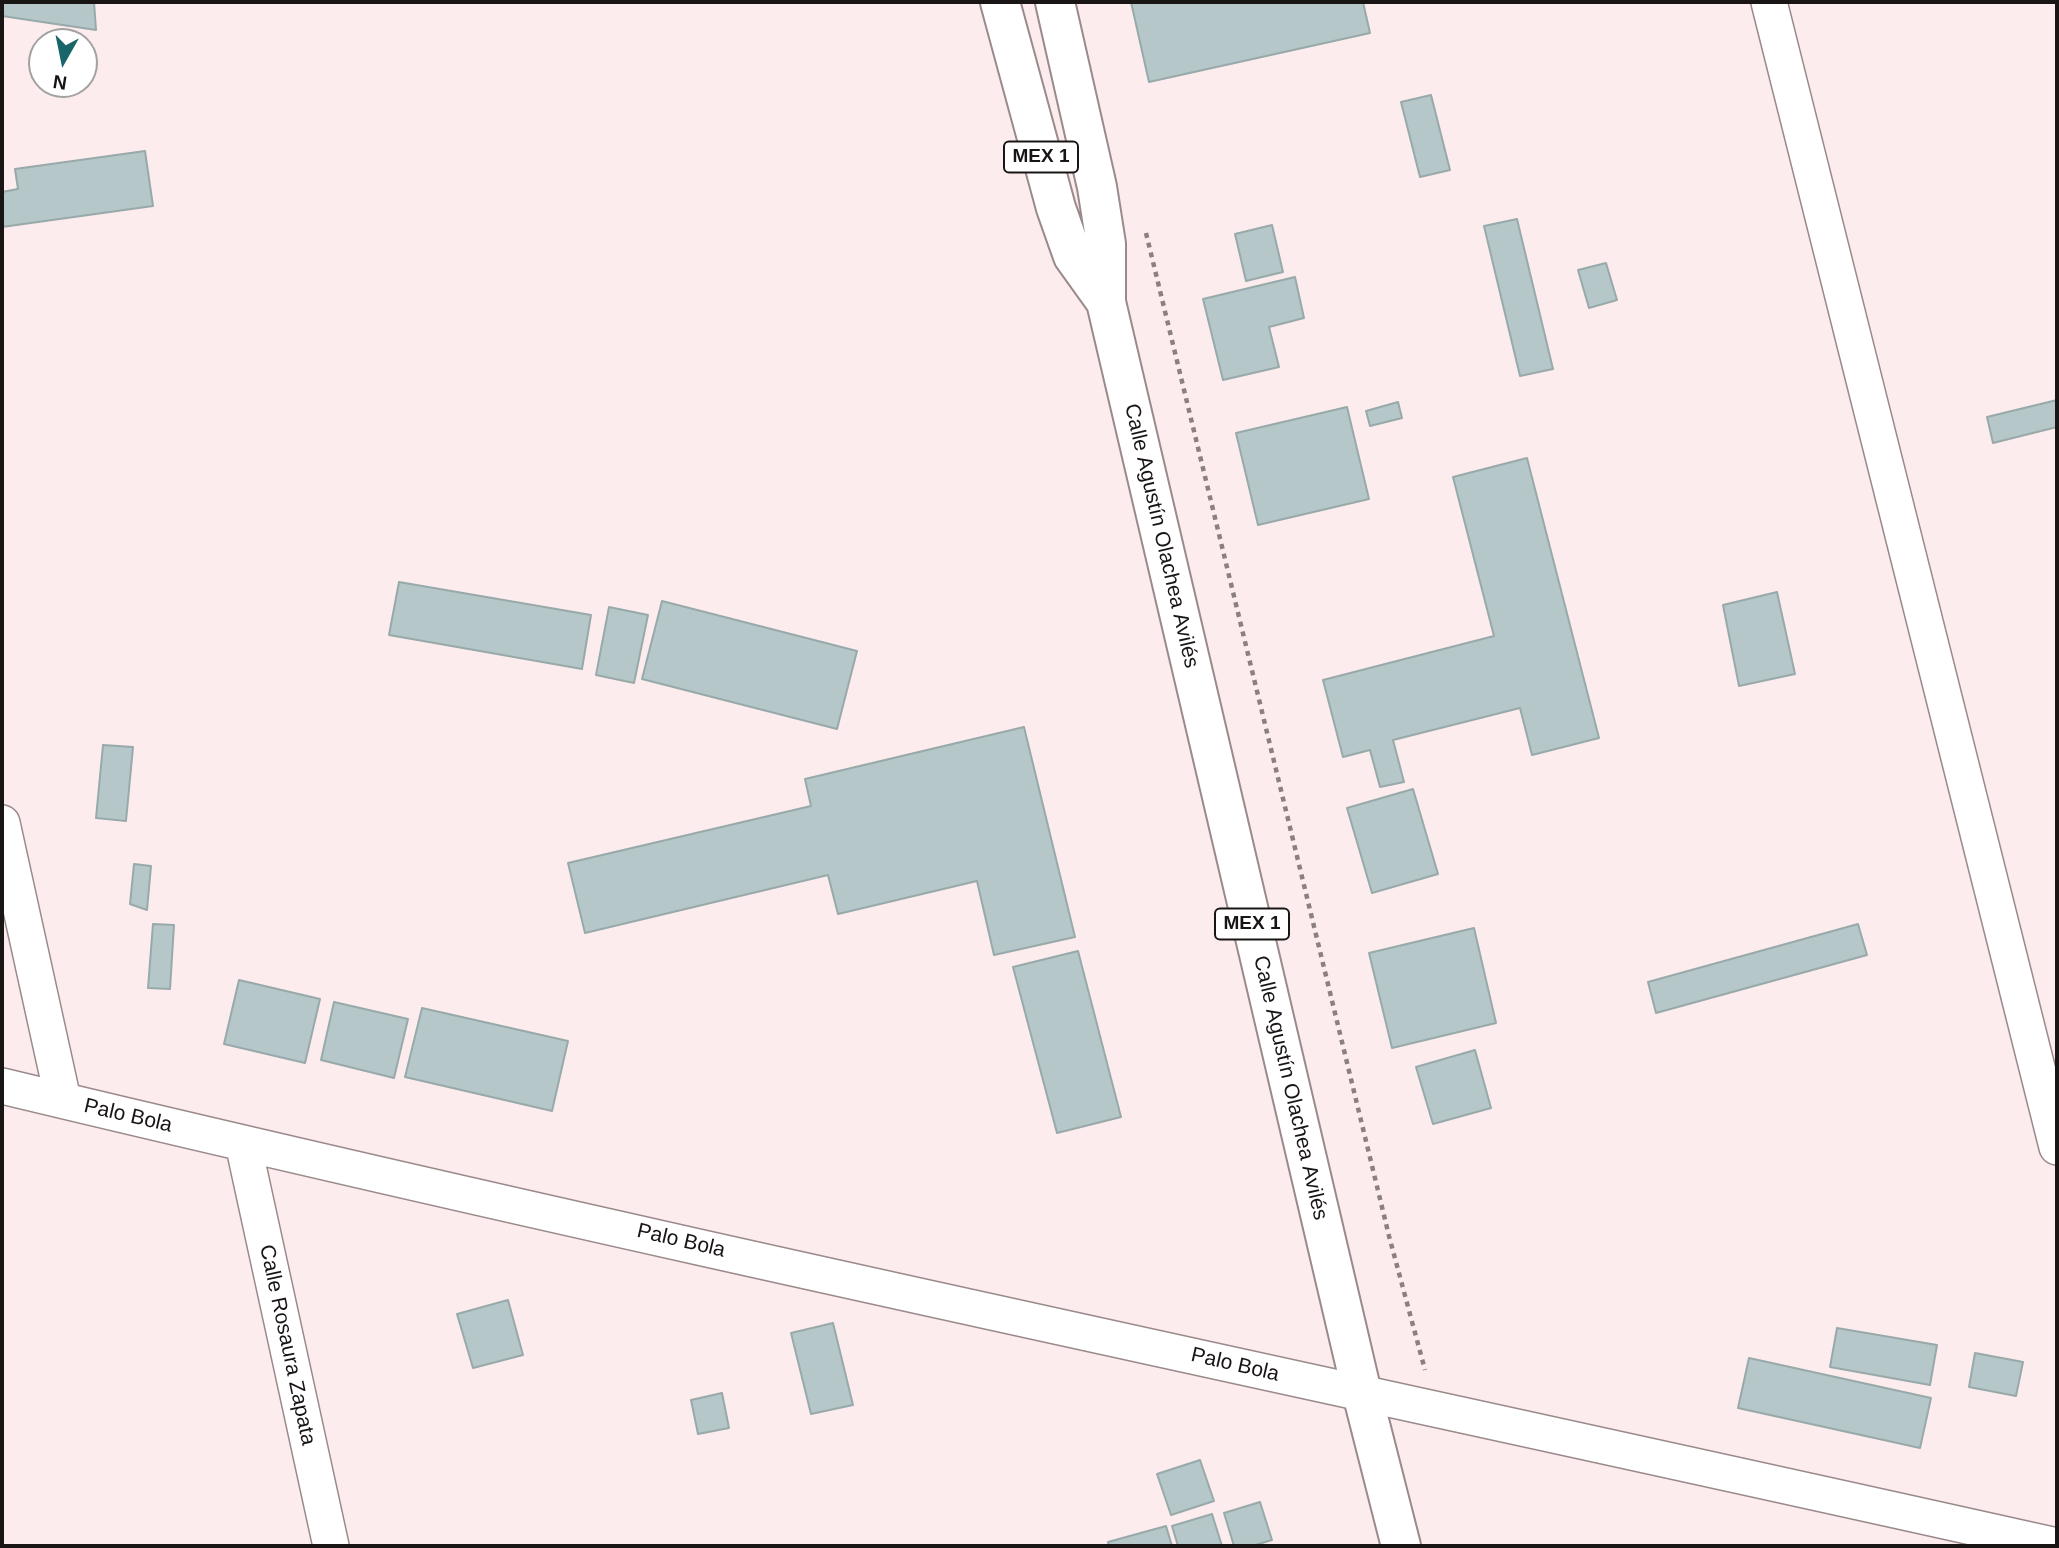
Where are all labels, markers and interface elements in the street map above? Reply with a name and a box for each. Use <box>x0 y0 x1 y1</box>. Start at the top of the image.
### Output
north arrow <box>28 28 98 98</box>
text: N <box>52 71 68 94</box>
road number: MEX 1 <box>1004 141 1078 172</box>
street label: Calle Agustín Olachea Avilés <box>1118 401 1204 671</box>
road number: MEX 1 <box>1215 908 1289 940</box>
street label: Calle Agustín Olachea Avilés <box>1247 953 1333 1223</box>
street label: Palo Bola <box>81 1094 175 1138</box>
street label: Palo Bola <box>634 1219 728 1263</box>
street label: Calle Rosaura Zapata <box>253 1242 321 1448</box>
street label: Palo Bola <box>1188 1343 1282 1387</box>

